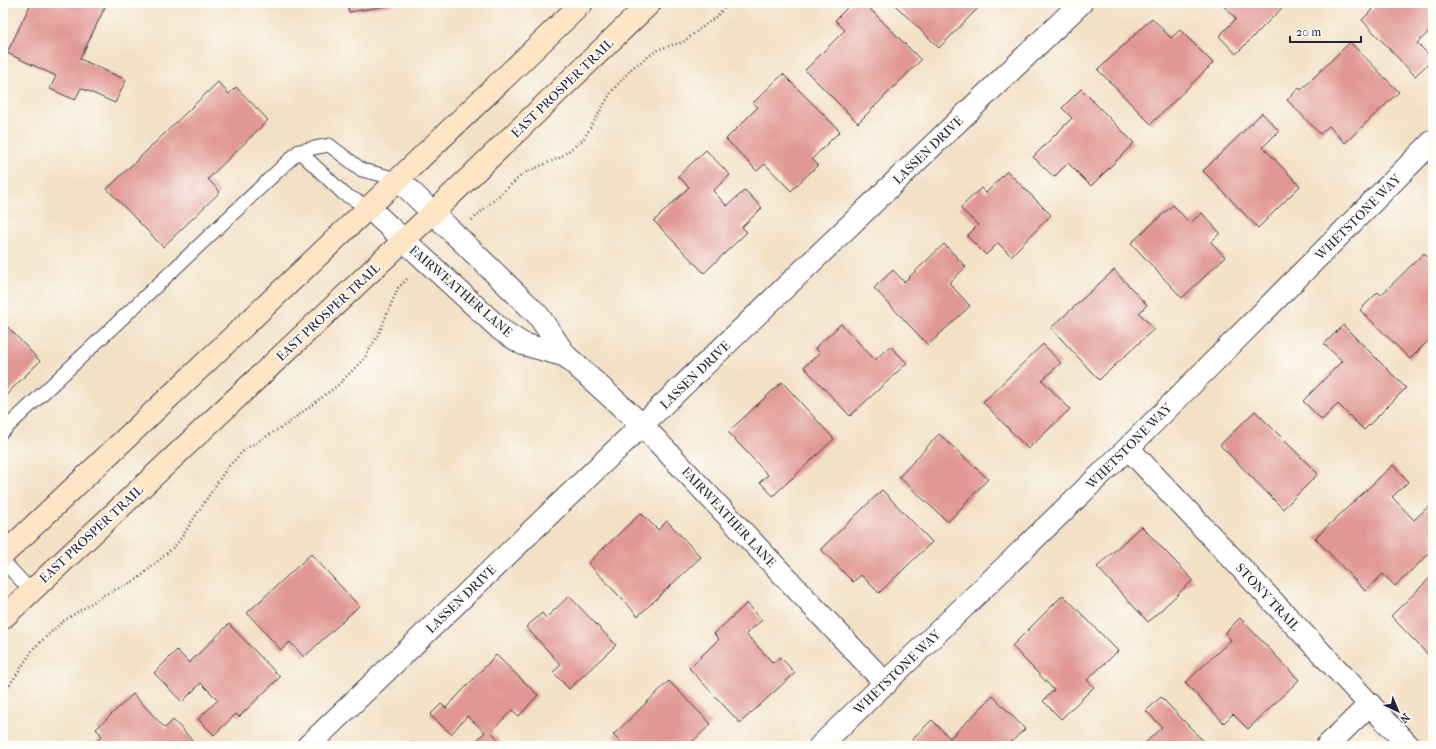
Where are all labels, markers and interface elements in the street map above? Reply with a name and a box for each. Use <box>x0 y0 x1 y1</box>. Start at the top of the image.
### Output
scale bar <box>1290 18 1361 44</box>
text: 20 m <box>1296 25 1321 39</box>
street label: EAST PROSPER TRAIL <box>508 35 616 141</box>
street label: LASSEN DRIVE <box>890 113 966 187</box>
street label: WHETSTONE WAY <box>1311 170 1405 264</box>
street label: FAIRWEATHER LANE <box>407 242 515 340</box>
street label: EAST PROSPER TRAIL <box>273 260 383 364</box>
street label: LASSEN DRIVE <box>657 338 733 412</box>
street label: WHETSTONE WAY <box>1082 399 1176 493</box>
street label: FAIRWEATHER LANE <box>679 464 779 570</box>
street label: EAST PROSPER TRAIL <box>36 482 146 586</box>
street label: STONY TRAIL <box>1233 560 1303 634</box>
street label: LASSEN DRIVE <box>423 562 499 636</box>
street label: WHETSTONE WAY <box>850 626 944 718</box>
north arrow <box>1378 691 1418 731</box>
text: N <box>1397 710 1412 726</box>

